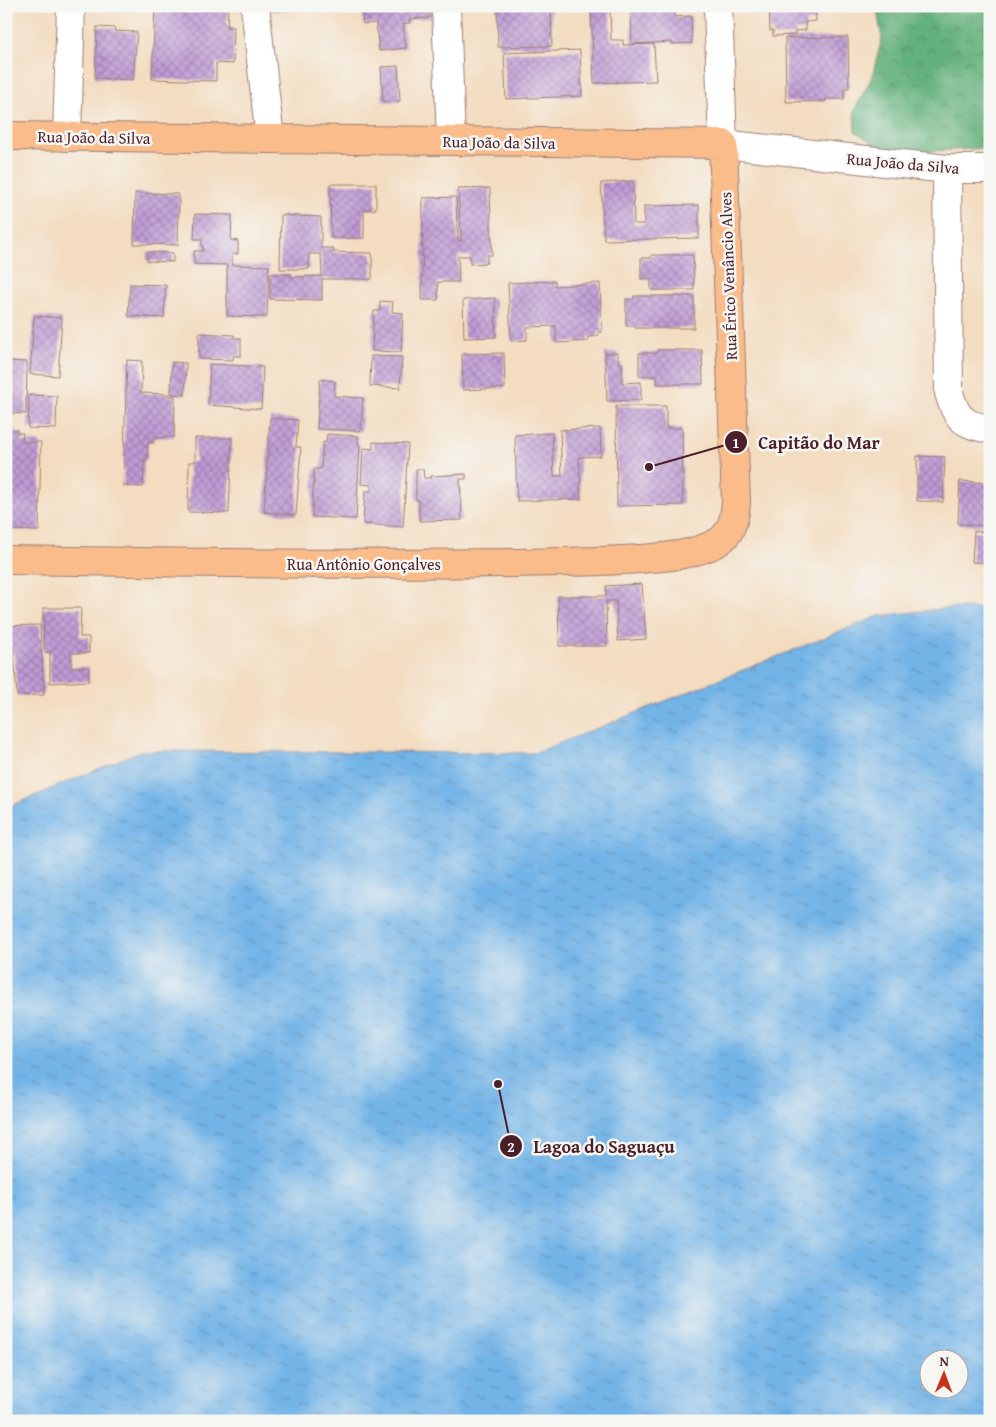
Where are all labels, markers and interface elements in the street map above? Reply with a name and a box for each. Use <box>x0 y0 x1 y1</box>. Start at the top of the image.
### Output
street label: Rua João da Silva <box>37 124 151 150</box>
street label: Rua João da Silva <box>442 129 556 155</box>
street label: Rua João da Silva <box>846 146 961 180</box>
street label: Rua Érico Venâncio Alves <box>713 191 743 361</box>
callout: Capitão do Mar <box>724 426 890 459</box>
text: Capitão do Mar <box>758 429 881 456</box>
text: 1 <box>732 432 740 453</box>
street label: Rua Antônio Gonçalves <box>287 552 441 576</box>
callout: Lagoa do Saguaçu <box>498 1130 684 1163</box>
text: Lagoa do Saguaçu <box>533 1133 675 1160</box>
text: 2 <box>507 1136 515 1157</box>
north arrow <box>918 1350 968 1400</box>
text: N <box>939 1351 950 1371</box>

